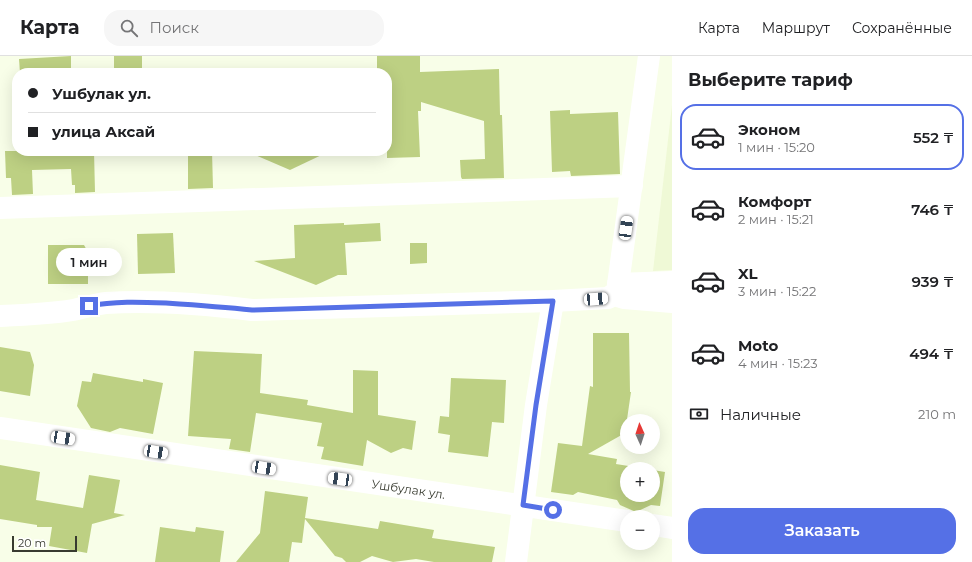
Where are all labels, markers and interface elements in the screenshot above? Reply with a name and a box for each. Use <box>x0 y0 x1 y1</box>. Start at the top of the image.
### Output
search box <box>104 10 384 46</box>
text: Карта <box>20 16 80 39</box>
icon: search <box>118 17 140 39</box>
text: Поиск <box>150 18 199 37</box>
text: Карта <box>698 19 740 37</box>
text: Маршрут <box>762 19 830 37</box>
text: Сохранённые <box>852 19 952 37</box>
text: Выберите тариф <box>688 69 853 91</box>
text: Ушбулак ул. <box>52 84 151 103</box>
icon: car <box>690 119 726 155</box>
text: Эконом <box>738 120 800 139</box>
text: улица Аксай <box>52 122 155 141</box>
text: 552 ₸ <box>913 128 954 147</box>
text: 1 мин · 15:20 <box>738 139 815 155</box>
icon: car <box>690 191 726 227</box>
text: Комфорт <box>738 192 811 211</box>
text: 746 ₸ <box>911 200 954 219</box>
text: 2 мин · 15:21 <box>738 211 814 227</box>
car <box>618 215 634 241</box>
callout: 1 мин <box>56 248 122 276</box>
text: 1 мин <box>70 254 108 270</box>
icon: car <box>690 263 726 299</box>
text: XL <box>738 264 757 283</box>
text: 939 ₸ <box>912 272 954 291</box>
text: 3 мин · 15:22 <box>738 283 816 299</box>
car <box>584 292 608 306</box>
route end <box>80 297 98 315</box>
icon: car <box>690 335 726 371</box>
text: Moto <box>738 336 778 355</box>
text: 494 ₸ <box>909 344 954 363</box>
text: 4 мин · 15:23 <box>738 355 818 371</box>
icon: cash <box>688 403 710 425</box>
text: Наличные <box>720 405 801 424</box>
text: 210 m <box>918 406 956 422</box>
north arrow <box>620 414 660 454</box>
map controls <box>620 414 660 550</box>
car <box>50 430 76 446</box>
car <box>143 444 169 460</box>
car <box>251 460 277 476</box>
button: + <box>620 462 660 502</box>
car <box>327 471 353 487</box>
street label: Ушбулак ул. <box>371 476 446 501</box>
route start <box>544 501 562 519</box>
button: Заказать <box>688 508 956 554</box>
button: − <box>620 510 660 550</box>
scale bar <box>12 534 77 553</box>
text: 20 m <box>18 536 46 550</box>

